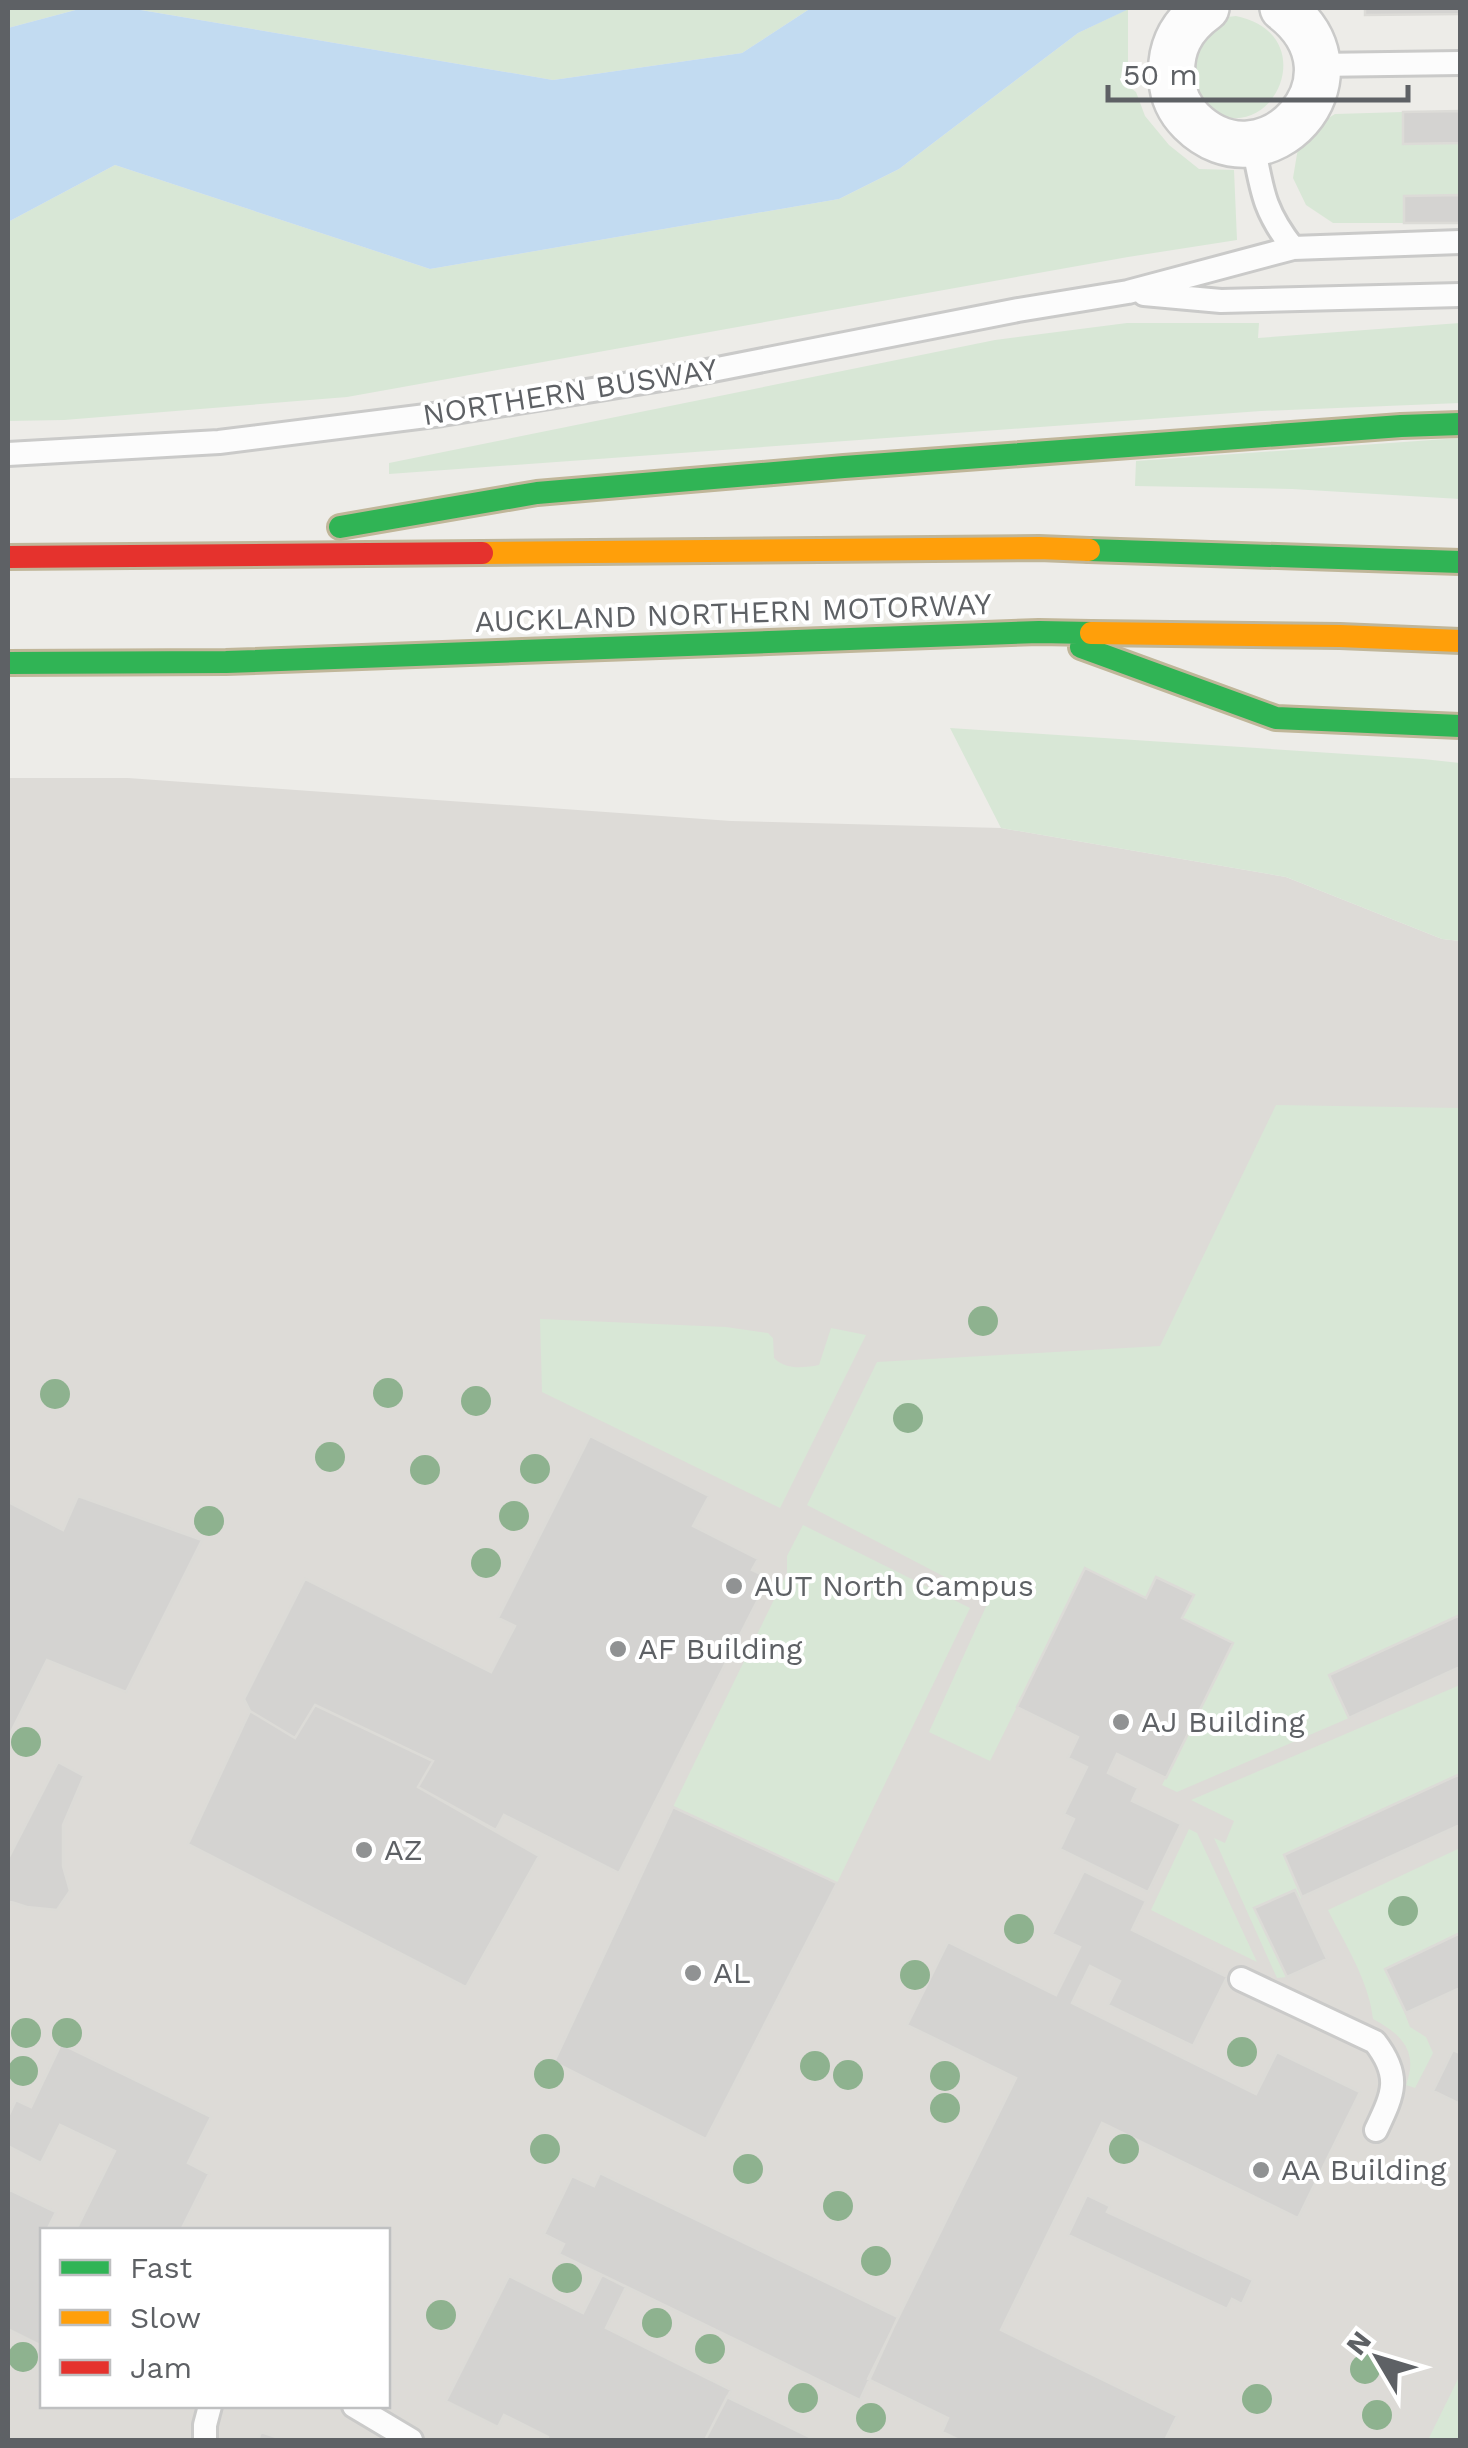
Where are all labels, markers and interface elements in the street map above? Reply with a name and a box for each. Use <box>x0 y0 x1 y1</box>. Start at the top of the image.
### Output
scale bar <box>1108 40 1408 102</box>
text: 50 m <box>1123 57 1198 92</box>
street label: NORTHERN BUSWAY <box>420 351 720 432</box>
street label: AUCKLAND NORTHERN MOTORWAY <box>474 586 992 639</box>
place label: AUT North Campus <box>754 1568 1034 1603</box>
marker: AUT North Campus <box>723 1575 745 1597</box>
place label: AF Building <box>638 1631 802 1666</box>
marker: AF Building <box>607 1638 629 1660</box>
place label: AJ Building <box>1141 1704 1305 1739</box>
marker: AJ Building <box>1110 1711 1132 1733</box>
place label: AZ <box>384 1832 423 1867</box>
marker: AZ <box>353 1839 375 1861</box>
place label: AL <box>713 1955 751 1990</box>
marker: AL <box>682 1962 704 1984</box>
place label: AA Building <box>1281 2152 1446 2187</box>
marker: AA Building <box>1250 2159 1272 2181</box>
legend <box>40 2228 390 2408</box>
text: Fast <box>130 2250 193 2285</box>
text: Slow <box>130 2300 201 2335</box>
north arrow <box>1328 2308 1428 2408</box>
text: N <box>1339 2325 1378 2361</box>
text: Jam <box>130 2350 192 2385</box>

